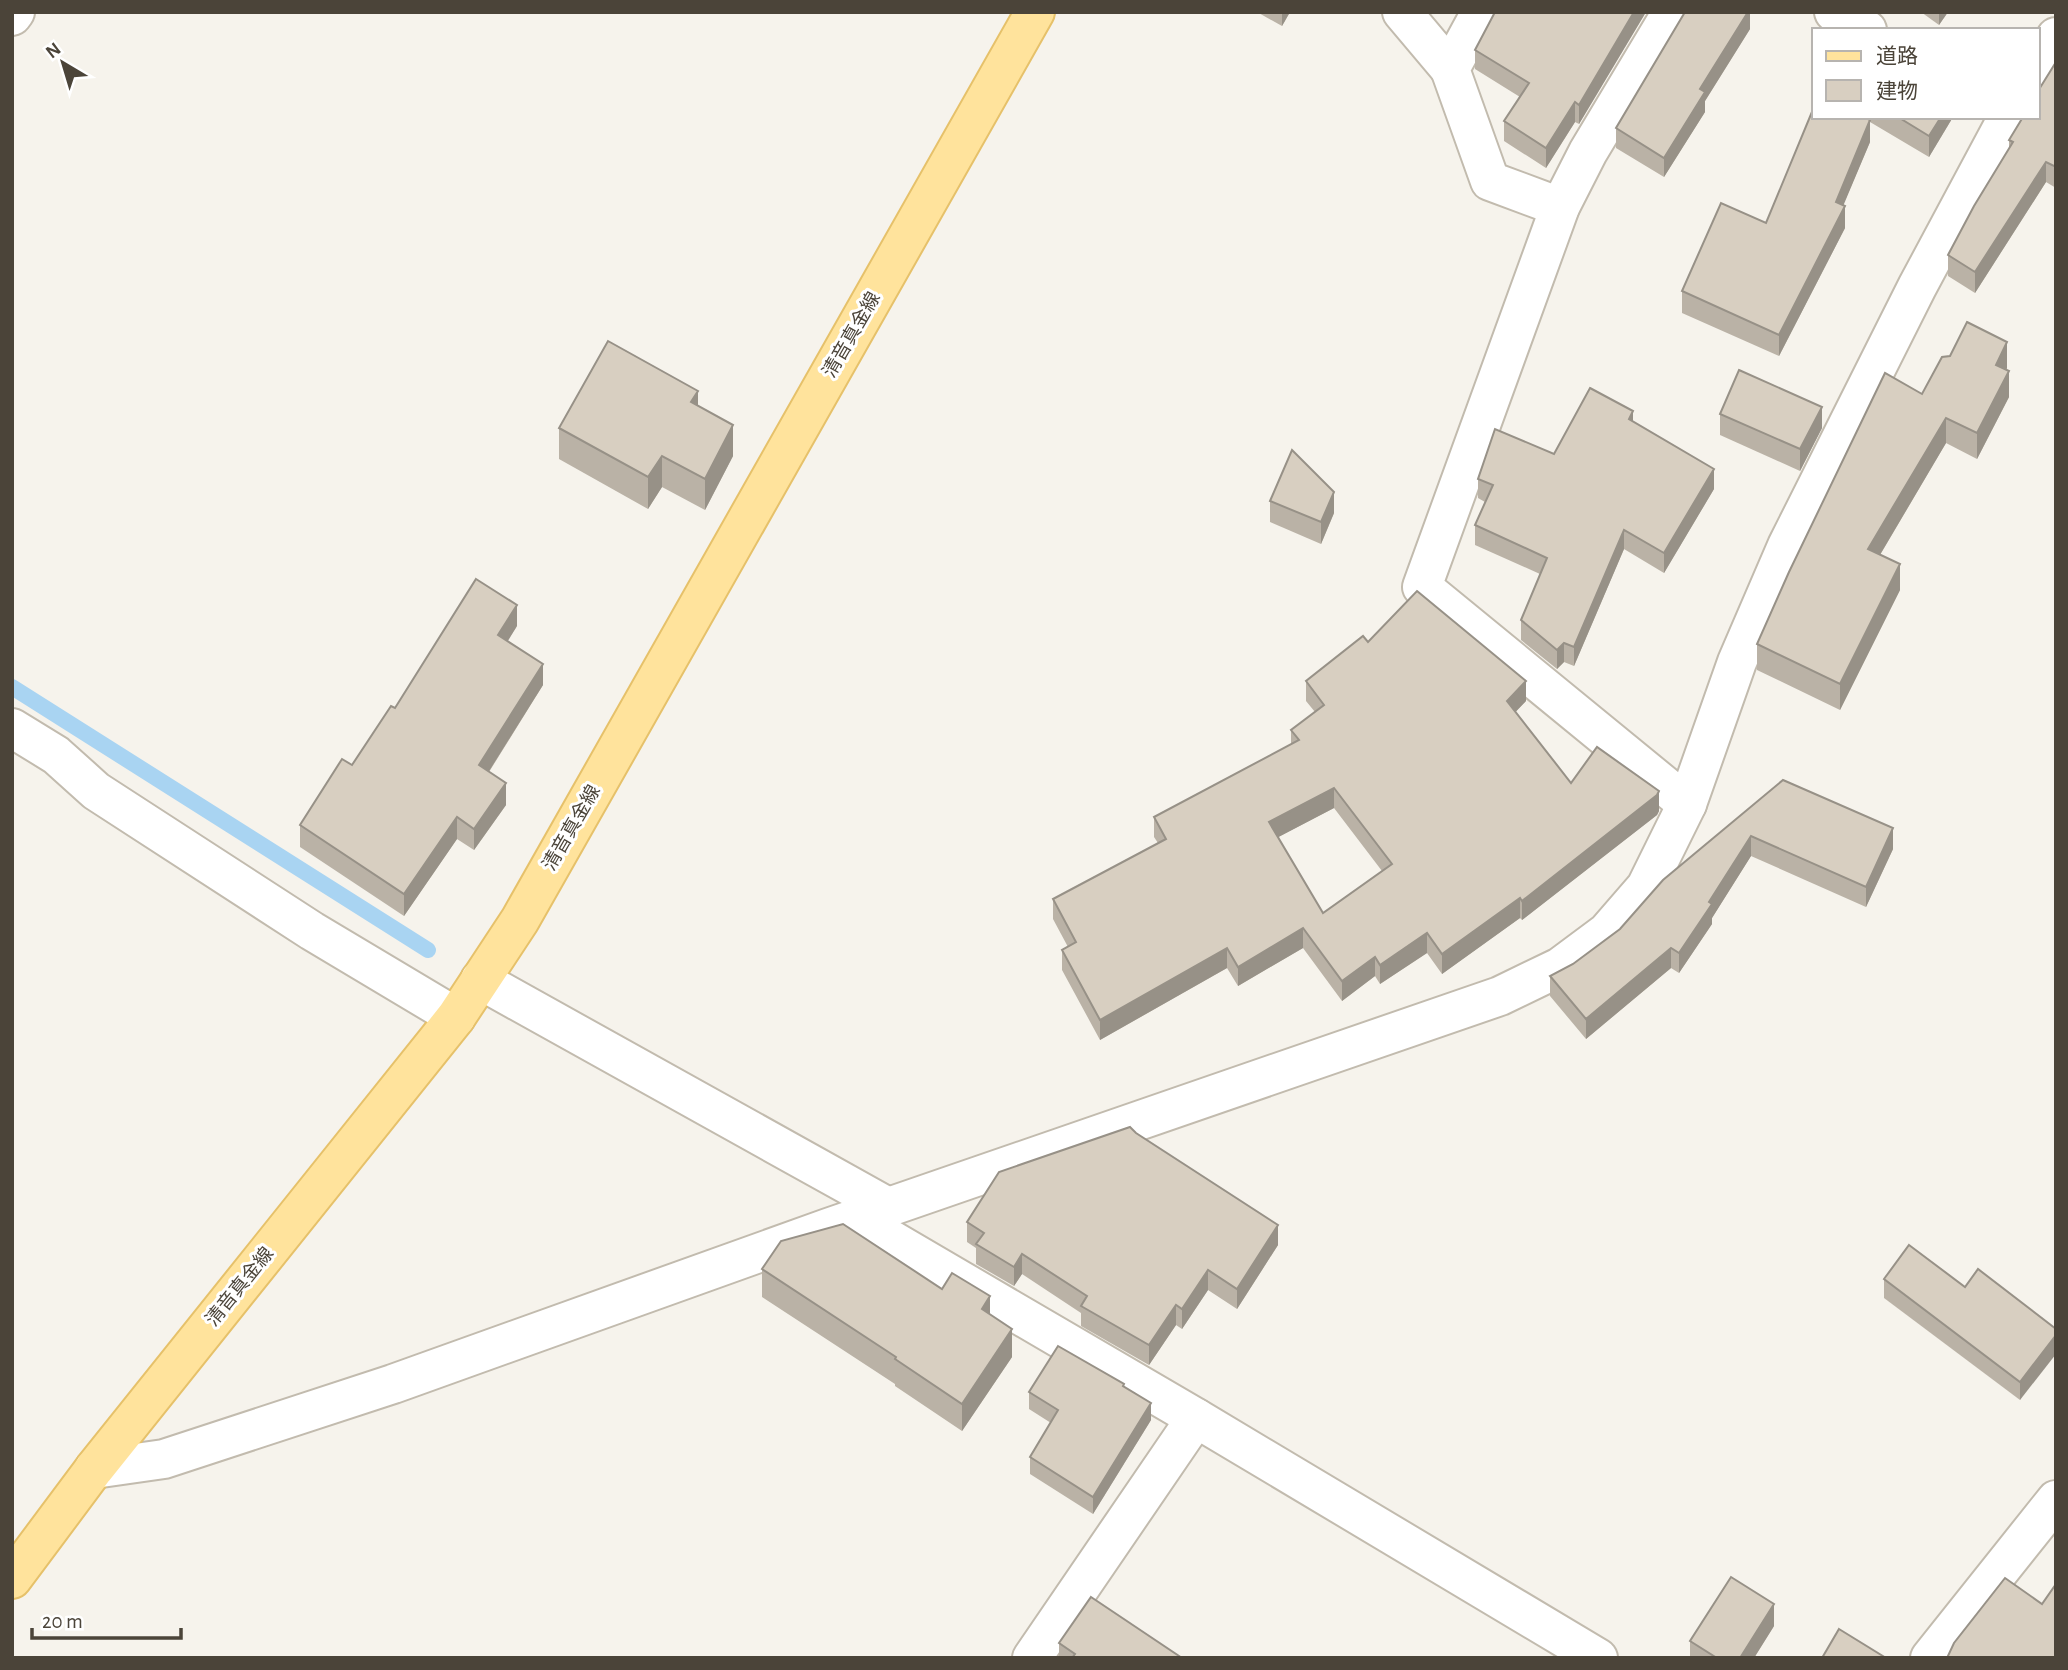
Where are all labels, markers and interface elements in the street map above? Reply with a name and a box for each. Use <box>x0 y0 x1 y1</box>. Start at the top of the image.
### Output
north arrow <box>28 28 98 98</box>
legend <box>1812 28 2040 119</box>
text: N <box>42 39 65 62</box>
text: 道路 <box>1876 45 1918 67</box>
text: 建物 <box>1876 80 1918 102</box>
street label: 清音真金線 <box>818 288 884 381</box>
street label: 清音真金線 <box>538 781 604 874</box>
street label: 清音真金線 <box>201 1243 277 1330</box>
scale bar <box>32 1596 180 1640</box>
text: 20 m <box>42 1611 83 1632</box>

